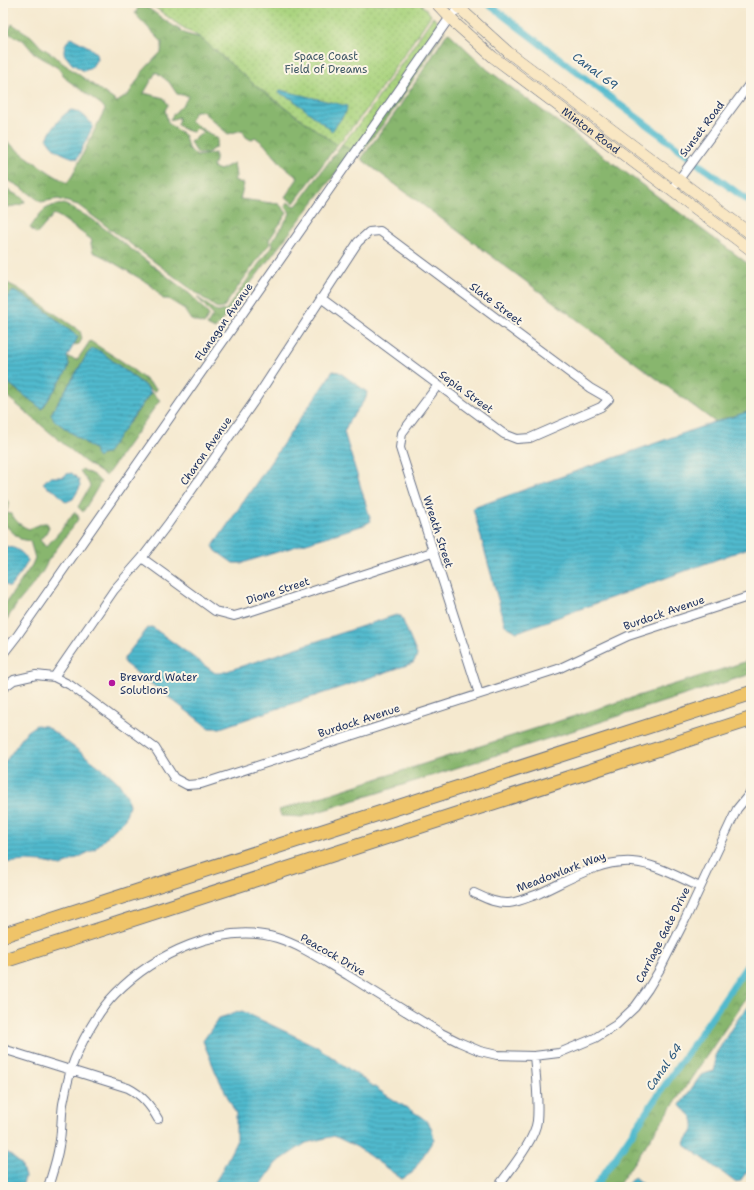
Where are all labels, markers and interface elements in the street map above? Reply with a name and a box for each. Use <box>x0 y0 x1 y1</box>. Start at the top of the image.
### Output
park label: Space Coast Field of Dreams <box>285 49 367 77</box>
water label: Canal 69 <box>569 49 621 93</box>
street label: Sunset Road <box>676 98 728 160</box>
street label: Minton Road <box>559 104 623 157</box>
street label: Slate Street <box>466 279 526 329</box>
street label: Flanagan Avenue <box>191 280 257 364</box>
street label: Sepia Street <box>436 367 496 417</box>
street label: Charon Avenue <box>177 414 235 488</box>
street label: Wreath Street <box>419 494 457 570</box>
street label: Dione Street <box>244 574 312 608</box>
street label: Burdock Avenue <box>621 592 707 634</box>
place label: Brevard Water Solutions <box>120 670 197 698</box>
marker: Brevard Water Solutions <box>107 678 117 688</box>
street label: Burdock Avenue <box>316 701 402 741</box>
street label: Meadowlark Way <box>514 848 608 896</box>
street label: Carriage Gate Drive <box>632 884 694 986</box>
street label: Peacock Drive <box>298 930 368 980</box>
water label: Canal 64 <box>642 1040 686 1094</box>

